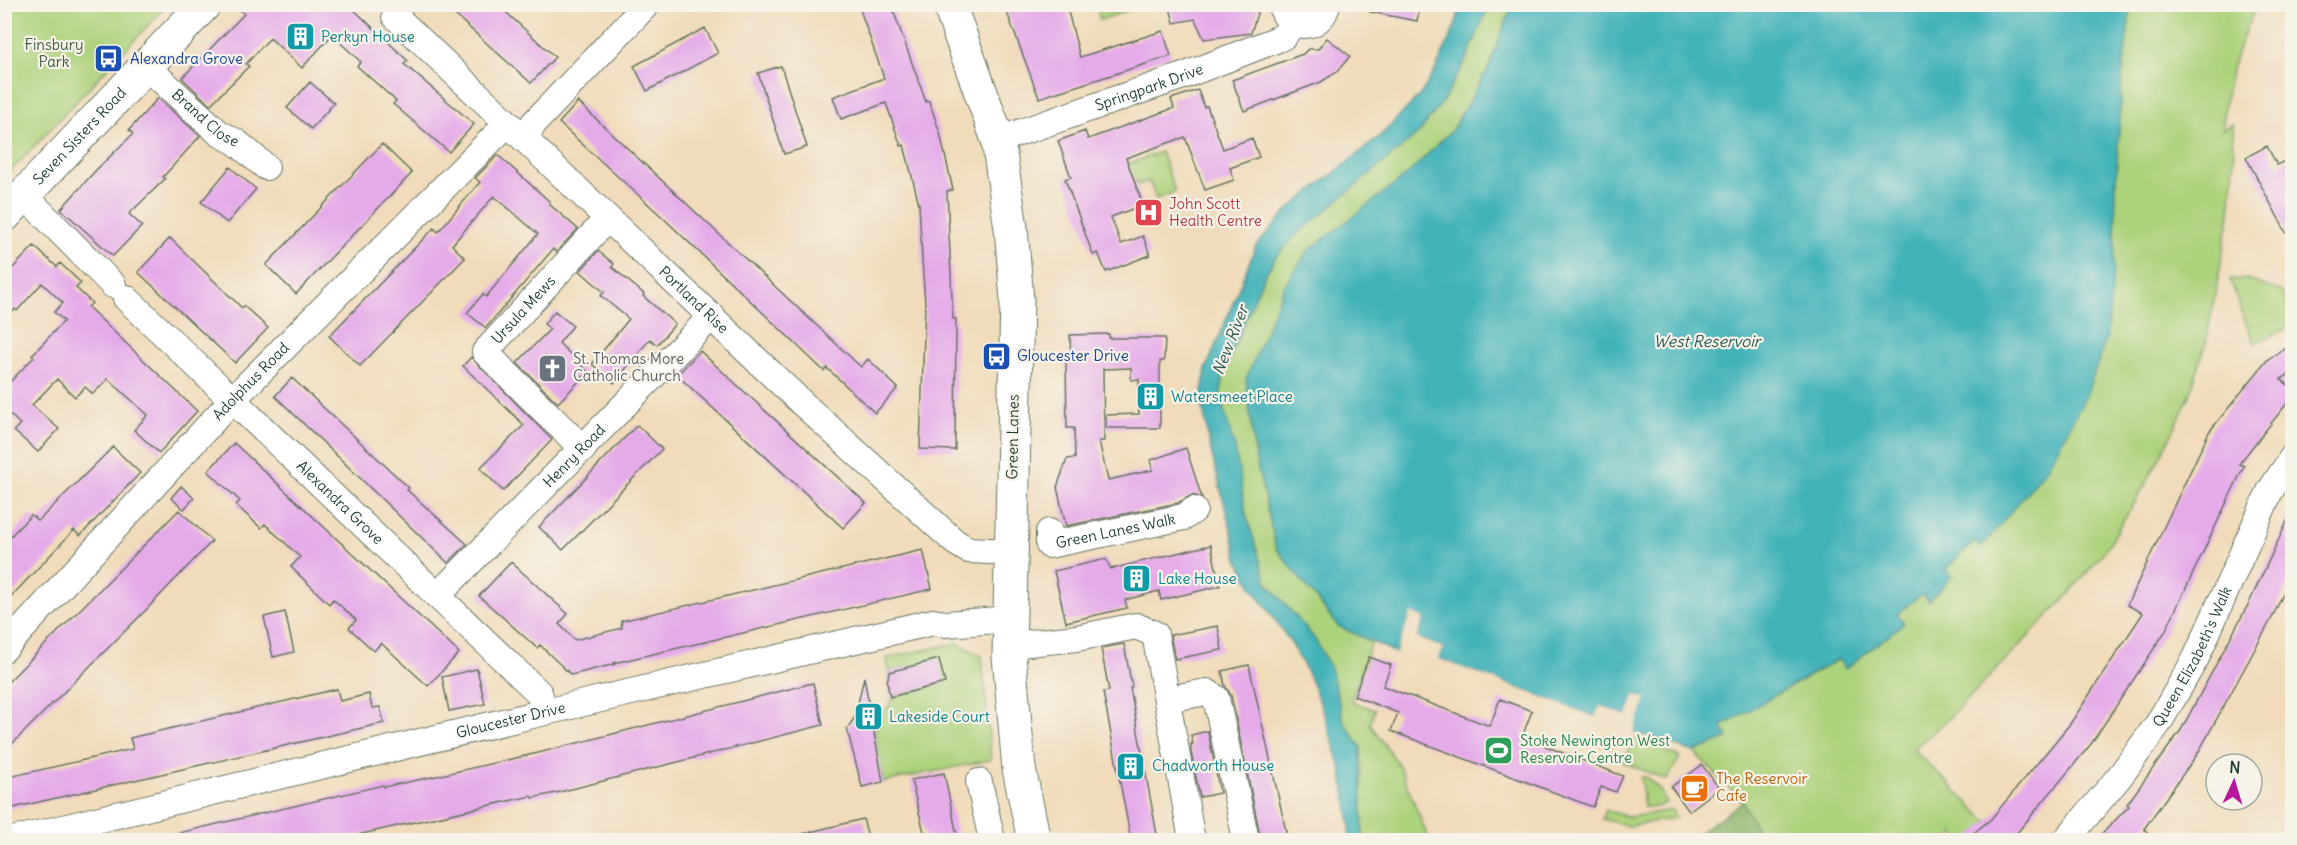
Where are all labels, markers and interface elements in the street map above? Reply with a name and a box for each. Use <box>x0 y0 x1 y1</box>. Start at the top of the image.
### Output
building icon: Perkyn House <box>284 21 316 53</box>
place label: Perkyn House <box>321 27 415 46</box>
park label: Finsbury Park <box>24 35 84 71</box>
bus stop icon: Alexandra Grove <box>93 43 125 75</box>
place label: Alexandra Grove <box>130 49 243 68</box>
street label: Springpark Drive <box>1092 59 1206 115</box>
street label: Seven Sisters Road <box>29 83 130 189</box>
street label: Brand Close <box>168 85 243 151</box>
place label: John Scott Health Centre <box>1169 194 1262 230</box>
hospital icon: John Scott Health Centre <box>1132 197 1164 229</box>
street label: Portland Rise <box>655 262 733 337</box>
street label: Ursula Mews <box>487 271 559 348</box>
water label: New River <box>1208 300 1253 377</box>
water label: West Reservoir <box>1654 331 1763 351</box>
street label: Adolphus Road <box>208 338 293 424</box>
bus stop icon: Gloucester Drive <box>980 340 1012 372</box>
place label: Gloucester Drive <box>1017 346 1129 365</box>
place label: St. Thomas More Catholic Church <box>573 349 684 385</box>
church icon: St. Thomas More Catholic Church <box>536 352 568 384</box>
building icon: Watersmeet Place <box>1134 381 1166 413</box>
place label: Watersmeet Place <box>1171 387 1293 406</box>
street label: Green Lanes <box>1002 394 1023 480</box>
street label: Henry Road <box>539 420 609 491</box>
street label: Alexandra Grove <box>293 456 388 548</box>
street label: Green Lanes Walk <box>1054 509 1177 552</box>
building icon: Lake House <box>1121 563 1153 595</box>
place label: Lake House <box>1158 569 1237 588</box>
street label: Queen Elizabeth's Walk <box>2148 583 2236 730</box>
street label: Gloucester Drive <box>454 698 567 742</box>
building icon: Lakeside Court <box>852 701 884 733</box>
place label: Lakeside Court <box>889 707 990 726</box>
place label: Stoke Newington West Reservoir Centre <box>1520 731 1670 767</box>
sports icon: Stoke Newington West Reservoir Centre <box>1483 734 1515 766</box>
building icon: Chadworth House <box>1115 750 1147 782</box>
north arrow <box>2204 752 2264 812</box>
place label: Chadworth House <box>1152 756 1274 775</box>
text: N <box>2229 757 2241 777</box>
place label: The Reservoir Cafe <box>1716 769 1808 805</box>
cafe icon: The Reservoir Cafe <box>1679 772 1711 804</box>

